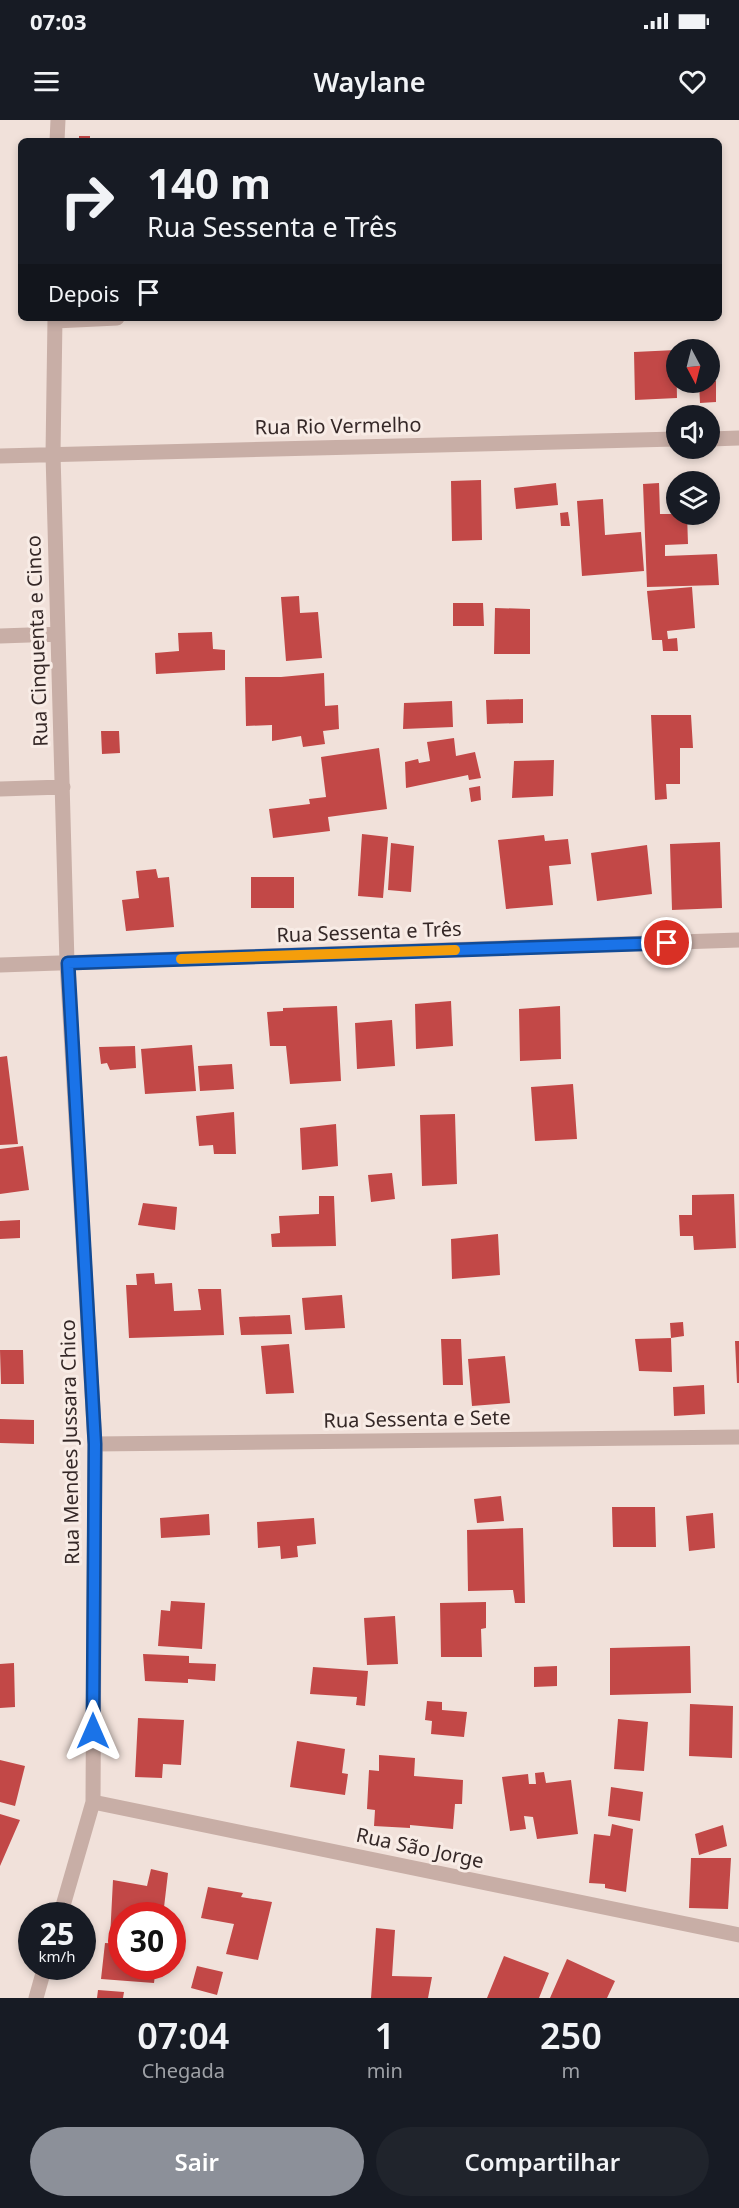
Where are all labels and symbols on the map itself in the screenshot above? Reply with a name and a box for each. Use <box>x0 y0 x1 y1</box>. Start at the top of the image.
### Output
north arrow <box>666 339 720 393</box>
street label: Rua Rio Vermelho <box>254 411 422 440</box>
street label: Rua Cinquenta e Cinco <box>19 535 54 747</box>
street label: Rua Sessenta e Três <box>276 915 462 948</box>
pin <box>641 917 692 968</box>
street label: Rua Mendes Jussara Chico <box>54 1319 85 1565</box>
street label: Rua Sessenta e Sete <box>323 1403 511 1434</box>
position arrow <box>61 1699 125 1763</box>
street label: Rua São Jorge <box>354 1821 486 1874</box>
speed limit sign: 30 <box>108 1902 186 1980</box>

